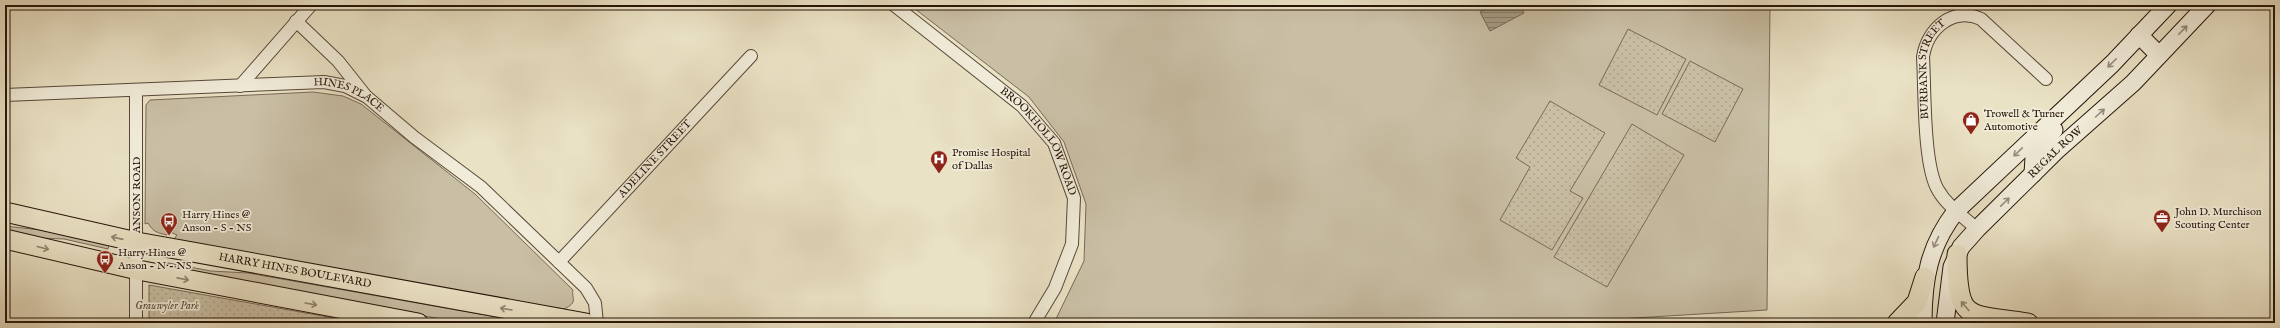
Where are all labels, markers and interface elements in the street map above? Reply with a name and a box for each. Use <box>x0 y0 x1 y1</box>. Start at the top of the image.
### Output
street label: BURBANK STREET <box>1916 16 1949 120</box>
one-way arrow <box>2178 25 2188 35</box>
one-way arrow <box>2107 58 2117 68</box>
street label: HINES PLACE <box>313 75 387 116</box>
street label: BROOKHOLLOW ROAD <box>997 84 1080 198</box>
place label: Trowell & Turner Automotive <box>1983 107 2064 134</box>
one-way arrow <box>2095 108 2105 118</box>
shop icon: Trowell & Turner Automotive <box>1961 110 1981 135</box>
street label: ADELINE STREET <box>615 117 695 201</box>
street label: REGAL ROW <box>2025 123 2086 182</box>
place label: Promise Hospital of Dallas <box>952 146 1031 173</box>
one-way arrow <box>2013 147 2023 157</box>
hospital icon: Promise Hospital of Dallas <box>929 149 949 174</box>
street label: ANSON ROAD <box>130 157 144 234</box>
one-way arrow <box>2000 197 2010 206</box>
place label: John D. Murchison Scouting Center <box>2173 205 2262 232</box>
place label: Harry Hines @ Anson - S - NS <box>181 208 252 235</box>
office icon: John D. Murchison Scouting Center <box>2152 208 2172 233</box>
bus stop icon: Harry Hines @ Anson - S - NS <box>159 211 179 236</box>
one-way arrow <box>111 233 124 241</box>
one-way arrow <box>1932 236 1939 248</box>
one-way arrow <box>36 245 49 252</box>
place label: Harry Hines @ Anson - N - NS <box>117 246 192 273</box>
bus stop icon: Harry Hines @ Anson - N - NS <box>95 249 115 274</box>
street label: HARRY HINES BOULEVARD <box>218 250 373 291</box>
one-way arrow <box>177 276 190 284</box>
park label: Grauwyler Park <box>135 299 200 313</box>
one-way arrow <box>304 300 317 308</box>
one-way arrow <box>1961 300 1970 311</box>
one-way arrow <box>500 305 513 313</box>

